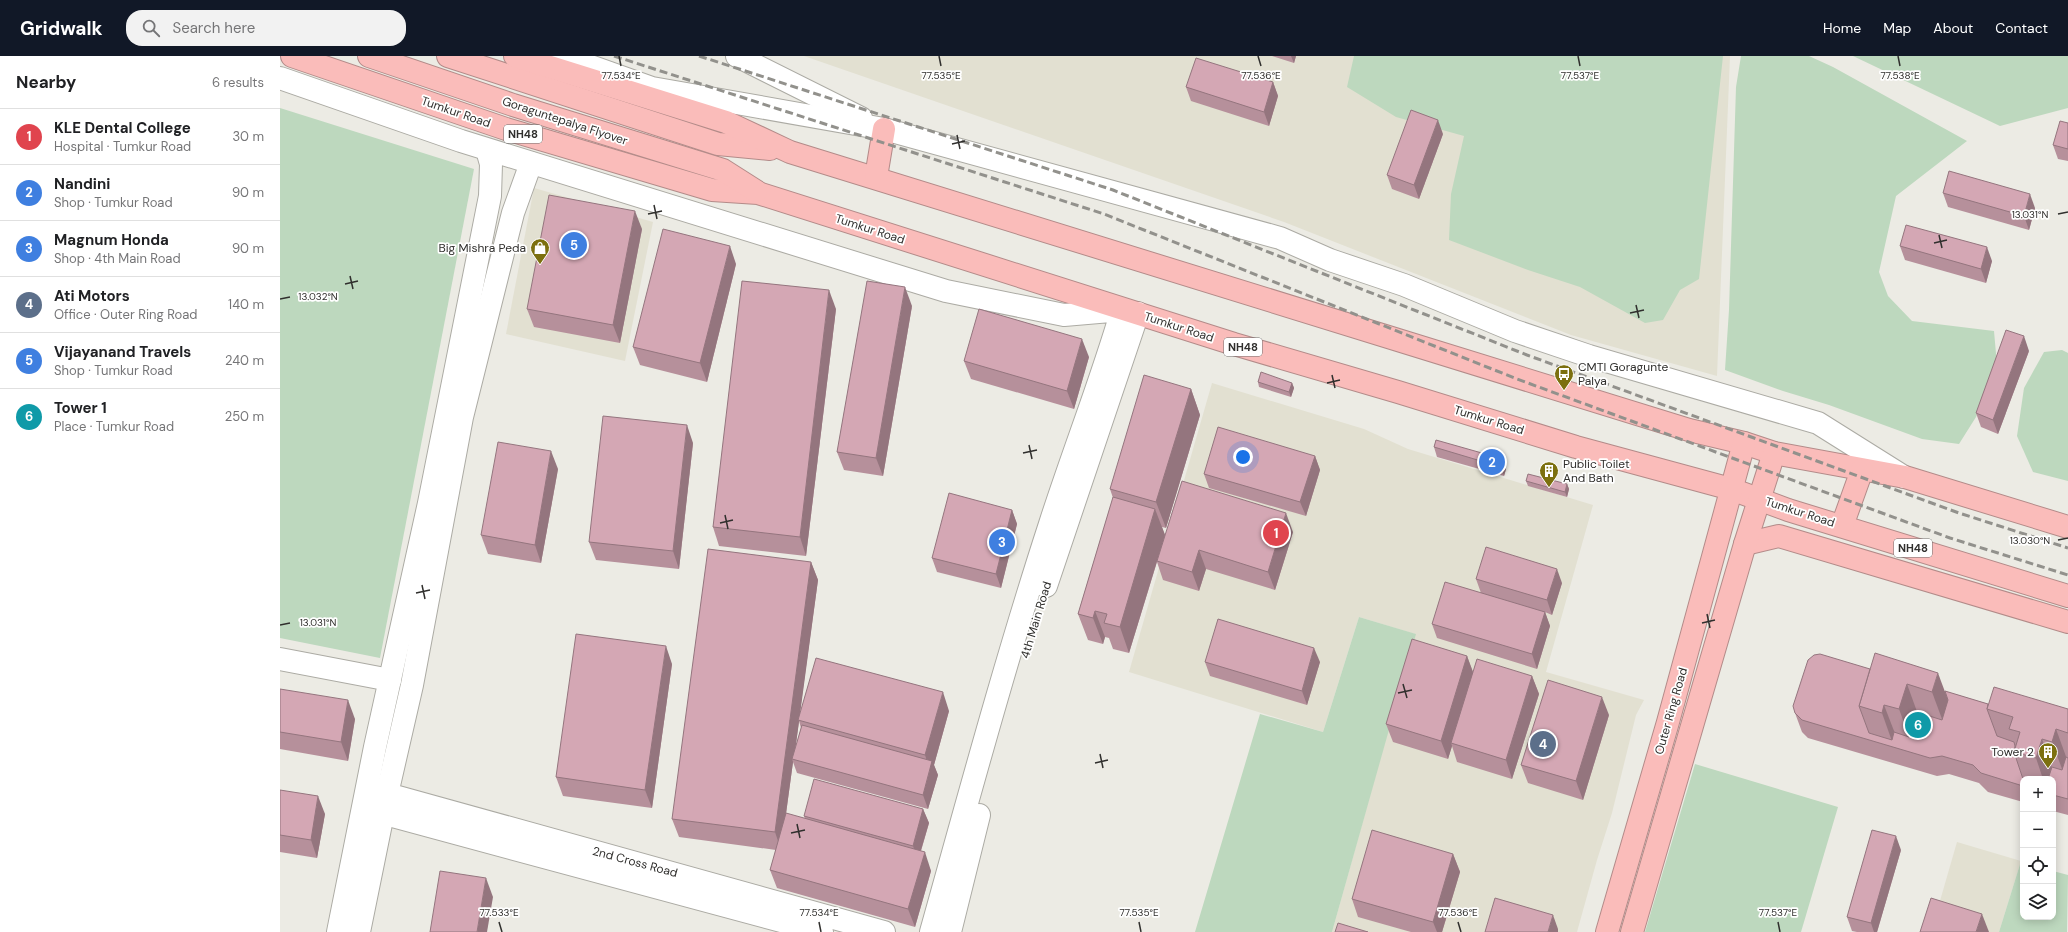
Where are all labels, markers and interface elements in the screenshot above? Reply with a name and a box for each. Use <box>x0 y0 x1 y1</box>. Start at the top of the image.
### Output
search box <box>126 10 406 46</box>
text: Gridwalk <box>20 16 102 41</box>
icon: search <box>140 17 162 39</box>
text: Search here <box>172 18 255 38</box>
text: Home <box>1823 19 1861 37</box>
text: Map <box>1883 19 1911 37</box>
text: About <box>1933 19 1973 37</box>
text: Contact <box>1995 19 2048 37</box>
text: 77.534°E <box>601 69 641 82</box>
text: 77.535°E <box>921 69 961 82</box>
text: 77.536°E <box>1241 69 1281 82</box>
text: 77.537°E <box>1561 69 1600 82</box>
text: 77.538°E <box>1880 69 1920 82</box>
text: Nearby <box>16 71 76 93</box>
text: 6 results <box>212 74 264 91</box>
street label: Tumkur Road <box>419 93 493 131</box>
street label: Goraguntepalya Flyover <box>500 93 630 149</box>
text: KLE Dental College <box>54 118 191 138</box>
road number: NH48 <box>504 125 542 143</box>
text: 1 <box>27 128 31 145</box>
text: 30 m <box>232 128 264 145</box>
text: Hospital · Tumkur Road <box>54 138 191 155</box>
text: Nandini <box>54 174 110 194</box>
text: 2 <box>25 184 33 201</box>
text: 90 m <box>232 184 264 201</box>
text: Shop · Tumkur Road <box>54 194 173 211</box>
text: 13.031°N <box>2012 208 2048 221</box>
street label: Tumkur Road <box>833 210 907 248</box>
text: Magnum Honda <box>54 230 169 250</box>
pin: 5 <box>561 230 587 260</box>
shop icon: Big Mishra Peda <box>529 237 551 265</box>
text: 3 <box>25 240 33 257</box>
text: 90 m <box>232 240 264 257</box>
place label: Big Mishra Peda <box>438 240 526 256</box>
text: Shop · 4th Main Road <box>54 250 181 267</box>
text: Ati Motors <box>54 286 130 306</box>
text: 13.032°N <box>298 290 338 303</box>
text: 4 <box>25 296 33 313</box>
text: 140 m <box>228 296 264 313</box>
text: Office · Outer Ring Road <box>54 306 197 323</box>
street label: Tumkur Road <box>1142 308 1216 346</box>
road number: NH48 <box>1224 338 1262 356</box>
text: Vijayanand Travels <box>54 342 191 362</box>
text: 5 <box>25 352 33 369</box>
text: 240 m <box>225 352 264 369</box>
place label: CMTI Goragunte Palya <box>1578 359 1669 389</box>
text: Shop · Tumkur Road <box>54 362 173 379</box>
bus stop icon: CMTI Goragunte Palya <box>1553 363 1575 391</box>
text: Tower 1 <box>54 398 107 418</box>
street label: Tumkur Road <box>1452 402 1526 438</box>
text: 6 <box>25 408 33 425</box>
text: 250 m <box>225 408 264 425</box>
text: Place · Tumkur Road <box>54 418 174 435</box>
your location <box>1233 447 1253 467</box>
pin: 2 <box>1479 447 1505 477</box>
place label: Public Toilet And Bath <box>1563 456 1630 486</box>
building icon: Public Toilet And Bath <box>1538 460 1560 488</box>
street label: Tumkur Road <box>1763 493 1837 531</box>
pin: 1 <box>1263 518 1289 548</box>
pin: 3 <box>989 527 1015 557</box>
text: 13.030°N <box>2010 534 2050 547</box>
road number: NH48 <box>1894 539 1932 557</box>
street label: 4th Main Road <box>1017 580 1055 660</box>
text: 13.031°N <box>300 616 336 629</box>
street label: Outer Ring Road <box>1651 666 1691 756</box>
pin: 6 <box>1905 710 1931 740</box>
pin: 4 <box>1530 729 1556 759</box>
building icon: Tower 2 <box>2037 741 2059 769</box>
place label: Tower 2 <box>1991 744 2034 760</box>
map controls <box>2020 776 2056 920</box>
button: + <box>2020 776 2056 812</box>
button: − <box>2020 812 2056 848</box>
street label: 2nd Cross Road <box>591 843 679 881</box>
button: locate <box>2020 848 2056 884</box>
button: layers <box>2020 884 2056 920</box>
text: 77.533°E <box>479 906 519 919</box>
text: 77.534°E <box>799 906 839 919</box>
text: 77.535°E <box>1119 906 1159 919</box>
text: 77.536°E <box>1438 906 1478 919</box>
text: 77.537°E <box>1759 906 1798 919</box>

